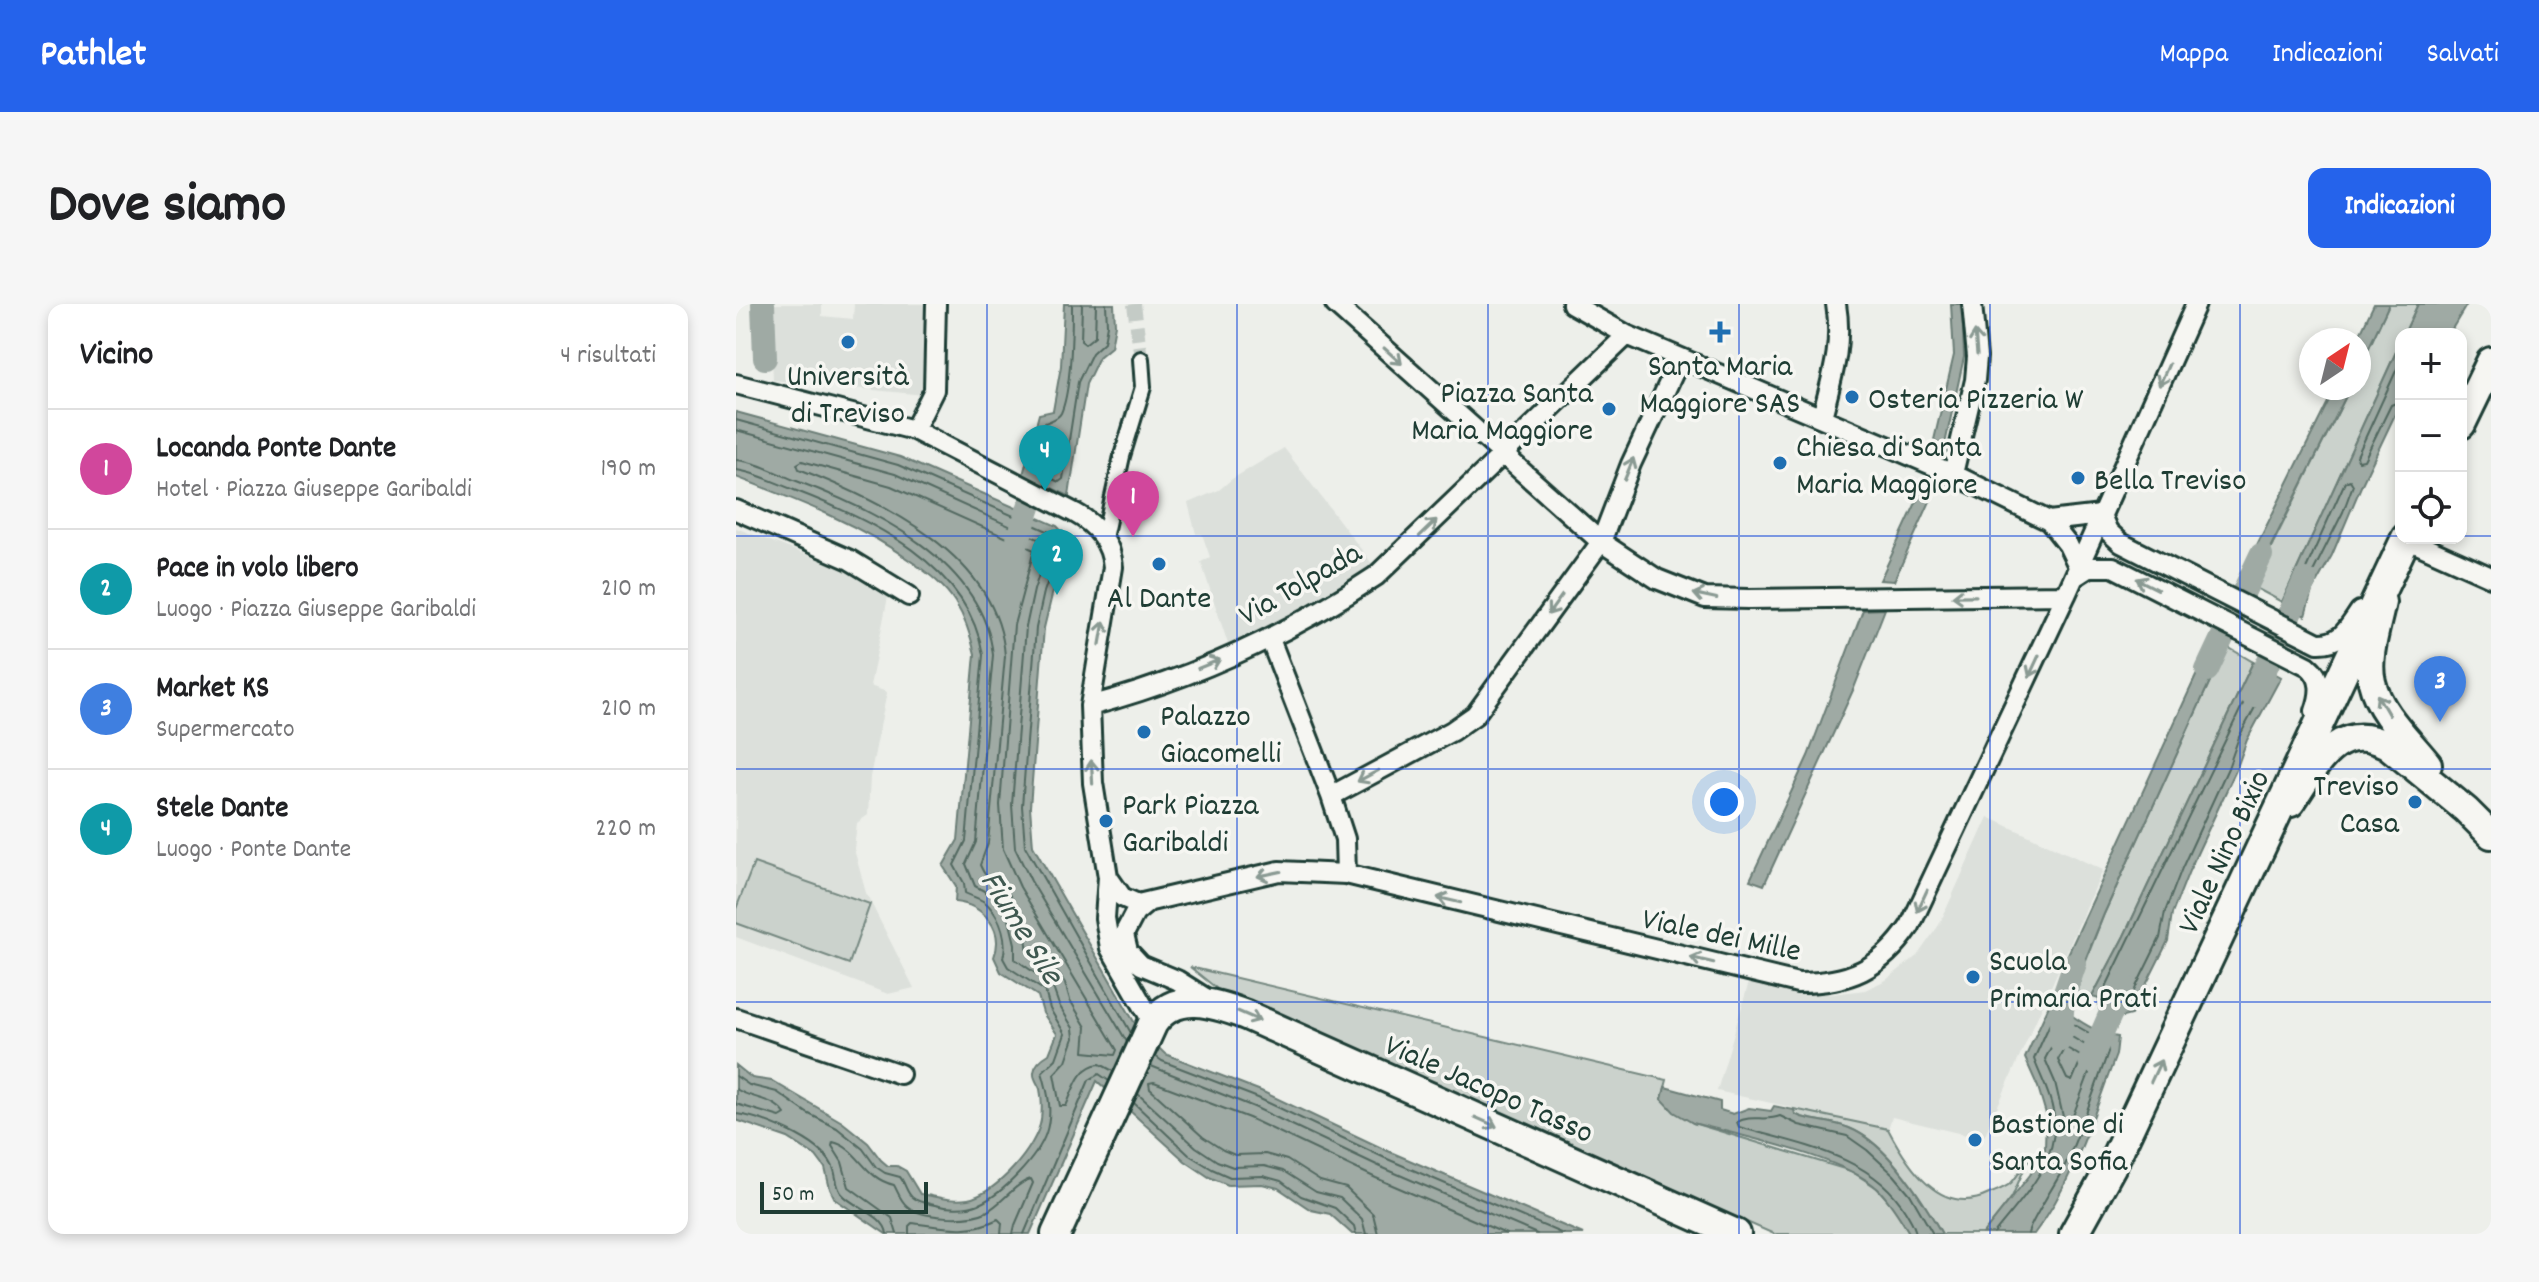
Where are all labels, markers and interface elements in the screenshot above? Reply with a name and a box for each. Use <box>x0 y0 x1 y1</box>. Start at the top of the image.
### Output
text: Pathlet <box>40 29 146 84</box>
text: Mappa <box>2160 36 2228 76</box>
text: Indicazioni <box>2272 36 2383 76</box>
text: Salvati <box>2427 36 2499 76</box>
text: Dove siamo <box>48 168 286 248</box>
button: Indicazioni <box>2308 168 2491 248</box>
marker: Santa Maria Maggiore SAS <box>1711 323 1729 341</box>
north arrow <box>2299 328 2371 400</box>
map controls <box>2395 328 2467 544</box>
button: + <box>2395 328 2467 400</box>
one-way arrow <box>1968 330 1983 357</box>
text: Vicino <box>80 332 153 381</box>
marker: Università di Treviso <box>839 333 857 351</box>
text: 4 risultati <box>560 338 656 375</box>
one-way arrow <box>1383 346 1403 364</box>
place label: Santa Maria Maggiore SAS <box>1640 346 1800 429</box>
place label: Università di Treviso <box>787 356 909 439</box>
one-way arrow <box>2156 363 2171 387</box>
place label: Piazza Santa Maria Maggiore <box>1411 373 1594 456</box>
place label: Osteria Pizzeria W <box>1868 379 2084 425</box>
marker: Osteria Pizzeria W <box>1843 388 1861 406</box>
marker: Piazza Santa Maria Maggiore <box>1600 400 1618 418</box>
button: − <box>2395 400 2467 472</box>
pin: 4 <box>1019 425 1071 491</box>
place label: Chiesa di Santa Maria Maggiore <box>1796 427 1982 510</box>
text: Locanda Ponte Dante <box>156 429 396 472</box>
text: 1 <box>103 451 109 488</box>
text: 190 m <box>600 451 656 488</box>
marker: Chiesa di Santa Maria Maggiore <box>1771 454 1789 472</box>
one-way arrow <box>1623 457 1638 482</box>
place label: Bella Treviso <box>2094 460 2246 506</box>
marker: Bella Treviso <box>2069 469 2087 487</box>
pin: 1 <box>1107 471 1159 537</box>
text: Hotel · Piazza Giuseppe Garibaldi <box>156 472 472 509</box>
button: locate <box>2395 472 2467 544</box>
one-way arrow <box>1418 519 1438 538</box>
pin: 2 <box>1031 529 1083 595</box>
street label: Via Tolpada <box>1231 532 1372 640</box>
text: Pace in volo libero <box>156 549 359 592</box>
marker: Al Dante <box>1150 555 1168 573</box>
text: 2 <box>100 571 112 608</box>
text: 210 m <box>601 571 656 608</box>
one-way arrow <box>2136 576 2160 591</box>
place label: Al Dante <box>1107 578 1211 624</box>
one-way arrow <box>1692 588 1718 603</box>
one-way arrow <box>1951 588 1978 604</box>
text: Luogo · Piazza Giuseppe Garibaldi <box>156 592 476 629</box>
one-way arrow <box>1547 594 1564 615</box>
one-way arrow <box>1096 621 1111 646</box>
one-way arrow <box>2026 654 2041 678</box>
one-way arrow <box>1196 655 1221 670</box>
pin: 3 <box>2414 656 2466 722</box>
text: Market KS <box>156 669 269 712</box>
text: 3 <box>100 691 112 728</box>
text: 210 m <box>601 691 656 728</box>
one-way arrow <box>2375 694 2391 717</box>
place label: Palazzo Giacomelli <box>1160 696 1281 779</box>
text: Supermercato <box>156 712 295 749</box>
marker: Palazzo Giacomelli <box>1135 723 1153 741</box>
one-way arrow <box>1085 759 1100 786</box>
street label: Viale Nino Bixio <box>2168 764 2285 943</box>
place label: Treviso Casa <box>2313 766 2400 849</box>
one-way arrow <box>1356 769 1380 785</box>
your location <box>1704 782 1744 822</box>
place label: Park Piazza Garibaldi <box>1122 785 1260 868</box>
text: Stele Dante <box>156 789 288 832</box>
marker: Treviso Casa <box>2406 793 2424 811</box>
text: 4 <box>101 811 111 848</box>
text: 220 m <box>595 811 656 848</box>
marker: Park Piazza Garibaldi <box>1097 812 1115 830</box>
text: Luogo · Ponte Dante <box>156 832 351 869</box>
water label: Fiume Sile <box>965 862 1075 997</box>
one-way arrow <box>1256 867 1282 882</box>
one-way arrow <box>1914 889 1929 913</box>
one-way arrow <box>1436 892 1462 907</box>
street label: Viale dei Mille <box>1637 899 1805 977</box>
place label: Scuola Primaria Prati <box>1989 941 2158 1024</box>
one-way arrow <box>1689 952 1715 967</box>
marker: Scuola Primaria Prati <box>1964 968 1982 986</box>
one-way arrow <box>1236 1010 1261 1025</box>
street label: Viale Jacopo Tasso <box>1376 1025 1600 1158</box>
one-way arrow <box>2149 1059 2164 1083</box>
place label: Bastione di Santa Sofia <box>1991 1104 2128 1187</box>
one-way arrow <box>1473 1116 1498 1131</box>
marker: Bastione di Santa Sofia <box>1966 1131 1984 1149</box>
scale bar <box>760 1178 928 1214</box>
text: 50 m <box>772 1180 814 1211</box>

